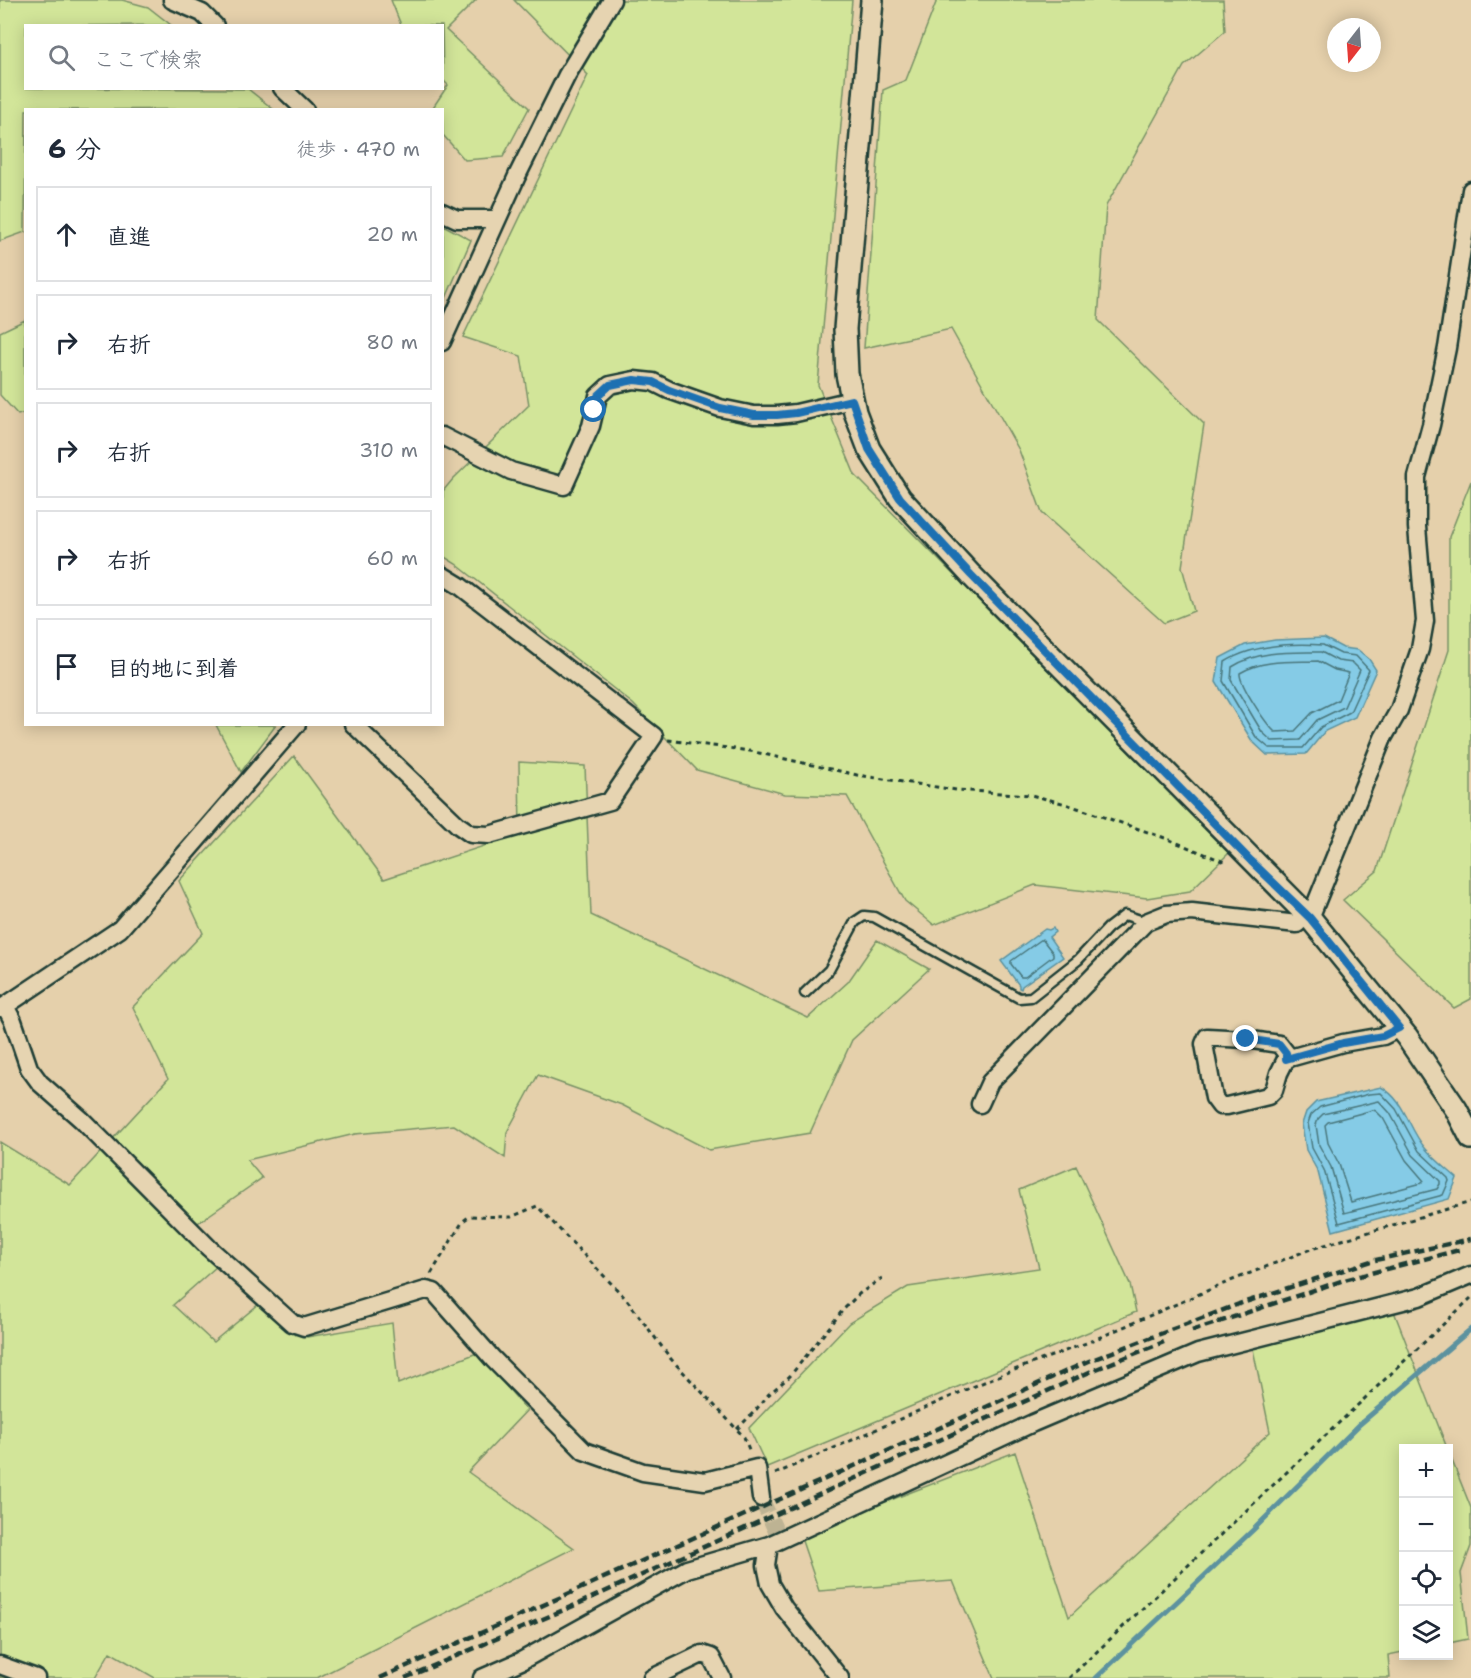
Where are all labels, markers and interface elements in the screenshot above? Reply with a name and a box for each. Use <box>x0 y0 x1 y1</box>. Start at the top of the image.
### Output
north arrow <box>1327 18 1381 72</box>
search box <box>24 24 444 90</box>
icon: search <box>45 41 78 74</box>
text: ここで検索 <box>93 45 203 74</box>
text: 6 分 <box>48 131 101 166</box>
text: 徒歩 · 470 m <box>297 136 420 162</box>
icon: ahead <box>50 218 83 251</box>
text: 20 m <box>367 221 418 247</box>
text: 直進 <box>107 222 151 251</box>
icon: right <box>50 326 83 359</box>
text: 80 m <box>366 329 418 355</box>
text: 右折 <box>107 330 151 359</box>
route start <box>580 396 606 422</box>
icon: right <box>50 434 83 467</box>
text: 310 m <box>359 437 418 463</box>
text: 右折 <box>107 438 151 467</box>
icon: right <box>50 542 83 575</box>
text: 60 m <box>366 545 418 571</box>
text: 右折 <box>107 546 151 575</box>
icon: arrive <box>50 650 83 683</box>
text: 目的地に到着 <box>107 654 239 683</box>
route end <box>1232 1025 1258 1051</box>
map controls <box>1399 1444 1453 1660</box>
button: + <box>1399 1444 1453 1498</box>
button: − <box>1399 1498 1453 1552</box>
button: locate <box>1399 1552 1453 1606</box>
button: layers <box>1399 1606 1453 1660</box>

